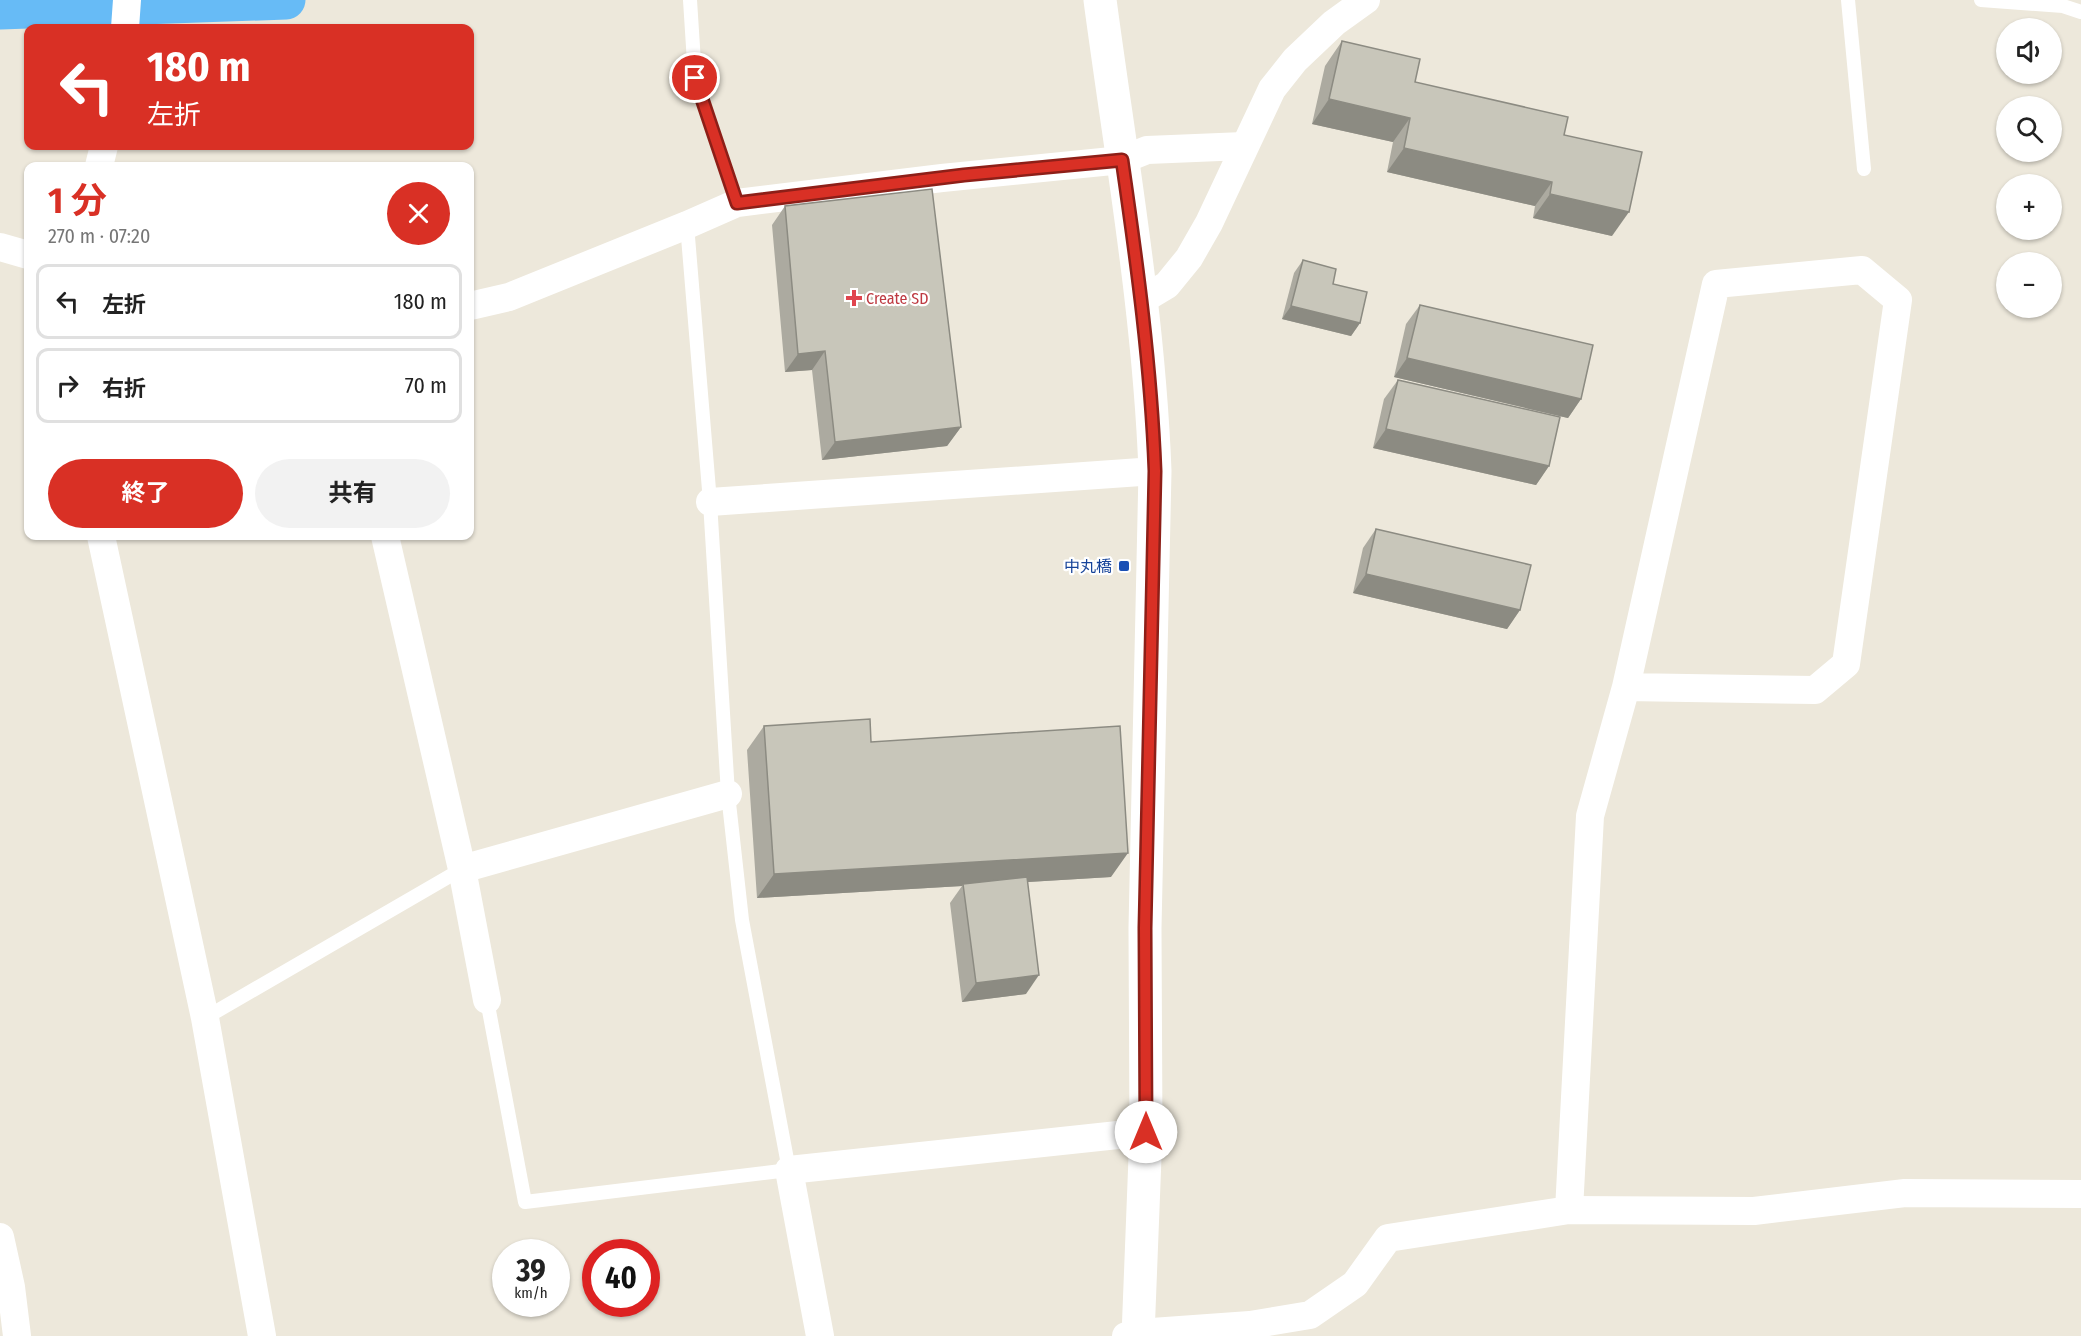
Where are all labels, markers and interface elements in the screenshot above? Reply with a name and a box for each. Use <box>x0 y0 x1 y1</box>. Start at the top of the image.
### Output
map controls <box>1996 18 2062 318</box>
button: sound <box>1996 18 2062 84</box>
text: 180 m <box>147 42 251 92</box>
icon: left <box>48 48 126 126</box>
pin <box>669 52 720 103</box>
icon: arrive <box>678 61 711 94</box>
button: search <box>1996 96 2062 162</box>
text: 左折 <box>147 99 201 131</box>
button: + <box>1996 174 2062 240</box>
text: 1 分 <box>48 179 107 223</box>
button: close <box>387 182 450 245</box>
text: 270 m · 07:20 <box>48 224 150 248</box>
button: − <box>1996 252 2062 318</box>
icon: left <box>51 285 84 318</box>
text: 180 m <box>394 288 447 315</box>
place label: Create SD <box>866 289 929 308</box>
text: 左折 <box>102 291 146 318</box>
marker: Create SD <box>847 291 861 305</box>
icon: right <box>51 369 84 402</box>
text: 70 m <box>405 372 447 399</box>
text: 右折 <box>102 375 146 402</box>
button: 終了 <box>48 459 243 528</box>
button: 共有 <box>255 459 450 528</box>
place label: 中丸橋 <box>1064 557 1112 576</box>
marker: 中丸橋 <box>1117 559 1131 573</box>
position arrow <box>1114 1100 1178 1164</box>
speed limit sign: 40 <box>582 1239 660 1317</box>
text: 39 <box>516 1253 546 1289</box>
text: km/h <box>514 1284 548 1302</box>

